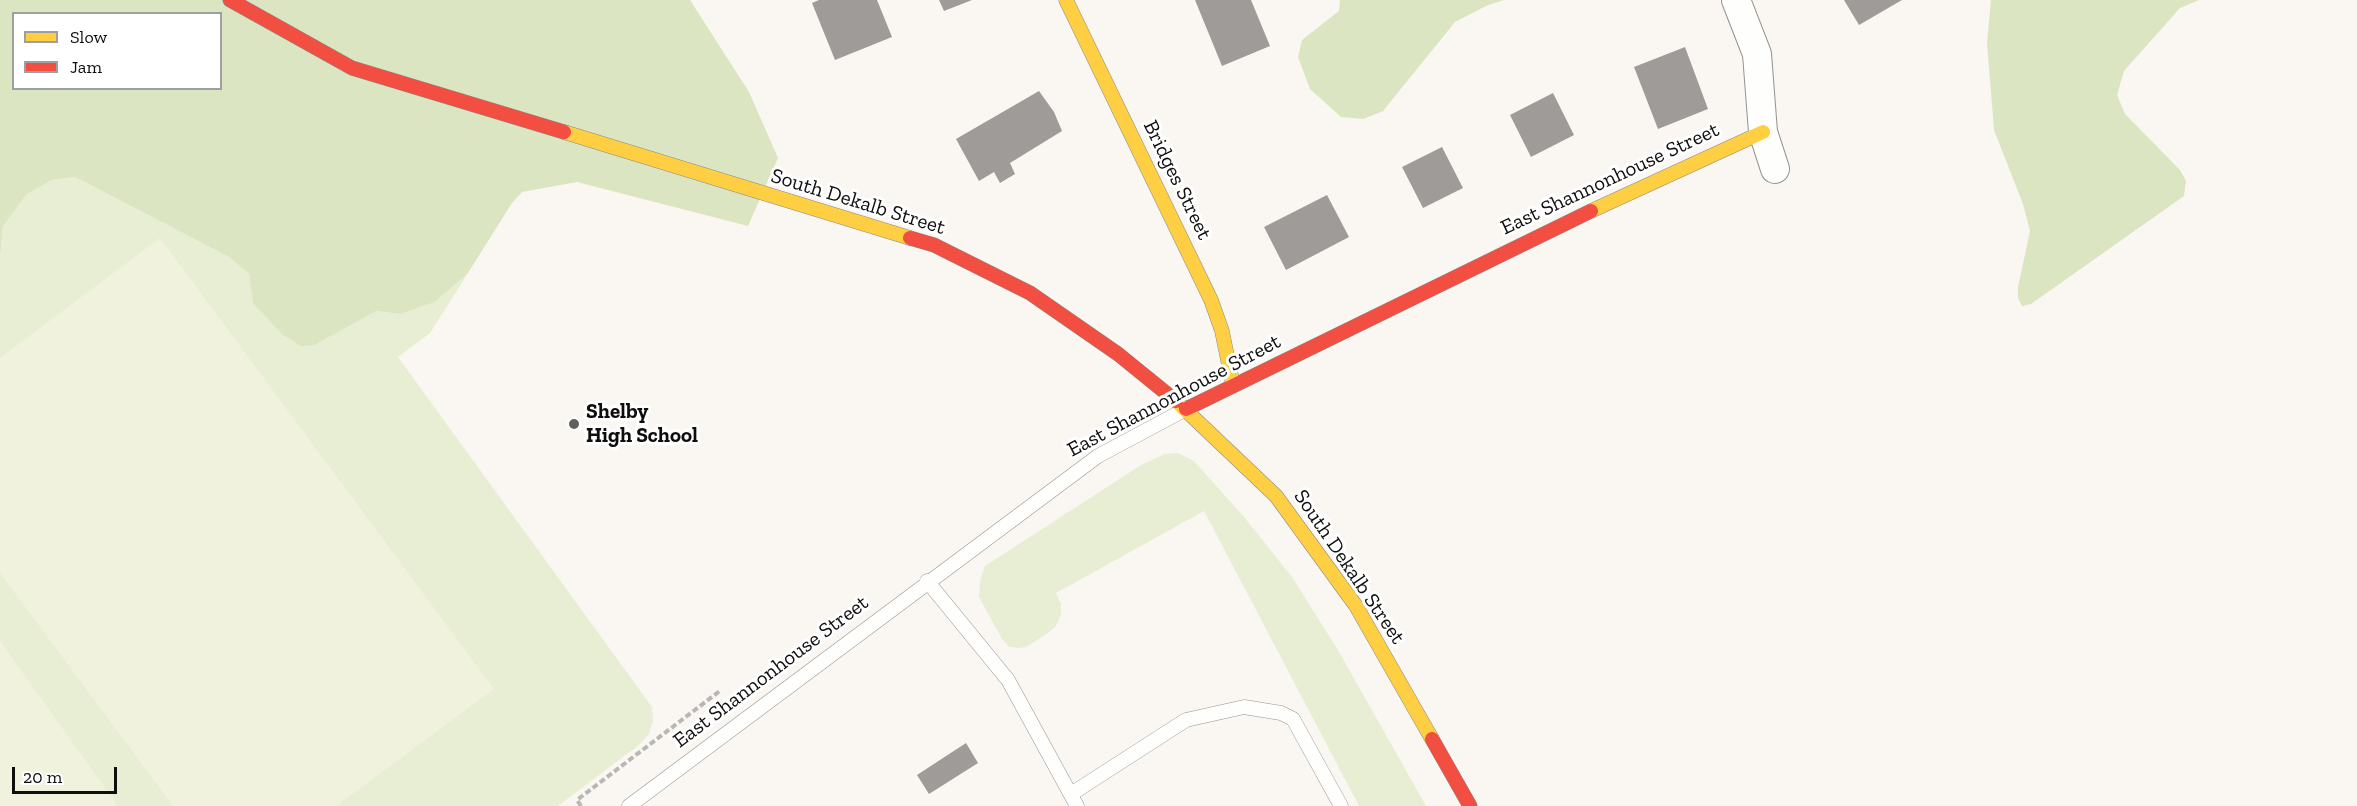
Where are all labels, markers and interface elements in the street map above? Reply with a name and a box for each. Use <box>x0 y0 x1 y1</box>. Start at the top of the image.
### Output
legend <box>12 12 222 90</box>
text: Slow <box>70 26 107 48</box>
text: Jam <box>70 56 102 78</box>
street label: Bridges Street <box>1137 116 1217 244</box>
street label: East Shannonhouse Street <box>1497 117 1723 241</box>
street label: South Dekalb Street <box>768 164 948 240</box>
street label: East Shannonhouse Street <box>1063 329 1285 463</box>
place label: Shelby High School <box>586 399 698 449</box>
marker: Shelby High School <box>567 417 581 431</box>
street label: South Dekalb Street <box>1288 485 1410 649</box>
street label: East Shannonhouse Street <box>668 590 874 754</box>
scale bar <box>15 755 120 793</box>
text: 20 m <box>23 766 62 788</box>

